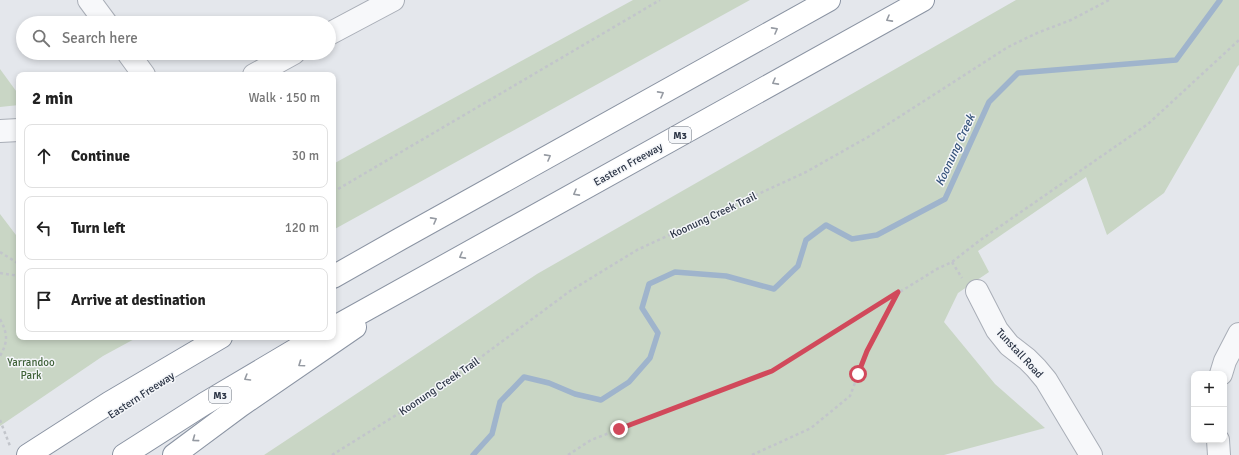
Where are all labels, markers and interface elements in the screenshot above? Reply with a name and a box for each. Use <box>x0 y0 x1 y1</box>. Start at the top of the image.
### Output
one-way arrow <box>886 14 893 22</box>
search box <box>16 16 336 60</box>
icon: search <box>30 27 52 49</box>
one-way arrow <box>771 28 778 35</box>
text: Search here <box>62 29 138 47</box>
one-way arrow <box>772 77 779 85</box>
text: 2 min <box>32 88 73 109</box>
text: Walk · 150 m <box>249 90 320 106</box>
one-way arrow <box>657 91 664 98</box>
water label: Koonung Creek <box>932 111 979 189</box>
road number: M3 <box>669 127 691 143</box>
street label: Eastern Freeway <box>591 140 666 189</box>
icon: ahead <box>33 145 55 167</box>
text: Continue <box>71 147 130 165</box>
text: 30 m <box>292 148 319 164</box>
one-way arrow <box>544 154 551 161</box>
one-way arrow <box>573 188 580 195</box>
street label: Koonung Creek Trail <box>668 190 759 241</box>
icon: left <box>33 217 55 239</box>
one-way arrow <box>430 217 437 224</box>
text: Turn left <box>71 219 125 237</box>
text: 120 m <box>285 220 319 236</box>
one-way arrow <box>459 251 466 258</box>
icon: arrive <box>33 289 55 311</box>
text: Arrive at destination <box>71 291 206 309</box>
street label: Tunstall Road <box>993 326 1046 381</box>
street label: Koonung Creek Trail <box>397 355 482 418</box>
park label: Yarrandoo Park <box>7 356 55 382</box>
one-way arrow <box>298 359 305 367</box>
route start <box>849 365 867 383</box>
street label: Eastern Freeway <box>105 369 178 422</box>
map controls <box>1191 371 1227 443</box>
button: + <box>1191 371 1227 407</box>
one-way arrow <box>244 373 251 381</box>
road number: M3 <box>209 387 231 403</box>
button: − <box>1191 407 1227 443</box>
route end <box>610 420 628 438</box>
one-way arrow <box>192 435 199 442</box>

